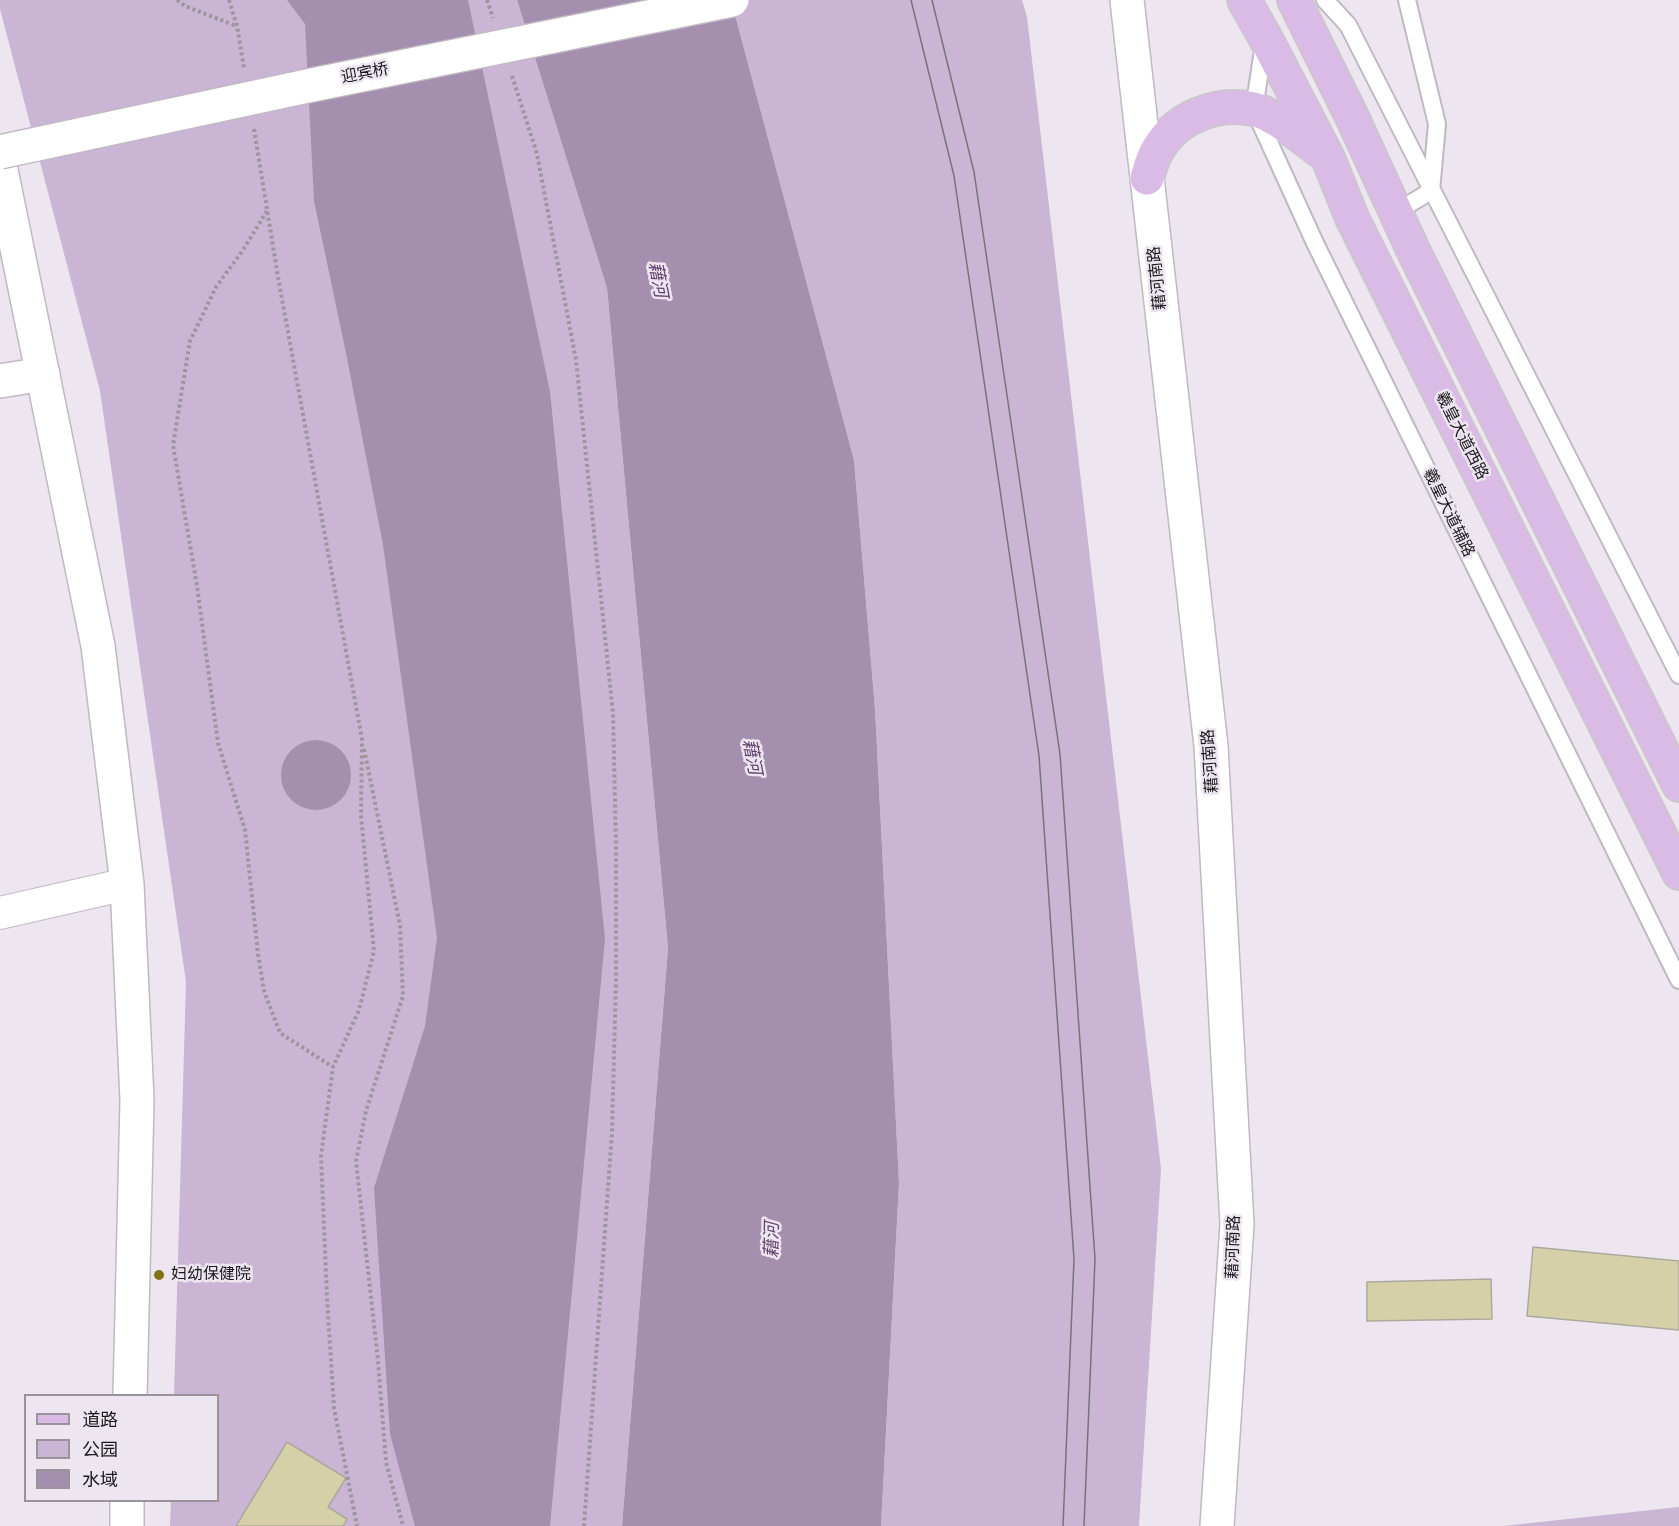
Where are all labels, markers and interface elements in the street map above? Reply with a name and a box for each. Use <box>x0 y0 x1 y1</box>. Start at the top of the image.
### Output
street label: 迎宾桥 <box>340 60 390 88</box>
street label: 藉河南路 <box>1145 245 1171 311</box>
water label: 藉河 <box>643 260 671 300</box>
street label: 羲皇大道西路 <box>1431 389 1491 483</box>
street label: 羲皇大道辅路 <box>1418 466 1478 560</box>
street label: 藉河南路 <box>1199 728 1223 794</box>
water label: 藉河 <box>737 737 765 777</box>
street label: 藉河南路 <box>1223 1215 1245 1279</box>
water label: 藉河 <box>762 1222 784 1258</box>
place label: 妇幼保健院 <box>171 1265 251 1285</box>
marker: 妇幼保健院 <box>152 1268 166 1282</box>
legend <box>24 1394 219 1502</box>
text: 道路 <box>82 1407 118 1432</box>
text: 公园 <box>82 1437 118 1462</box>
text: 水域 <box>82 1467 118 1492</box>

